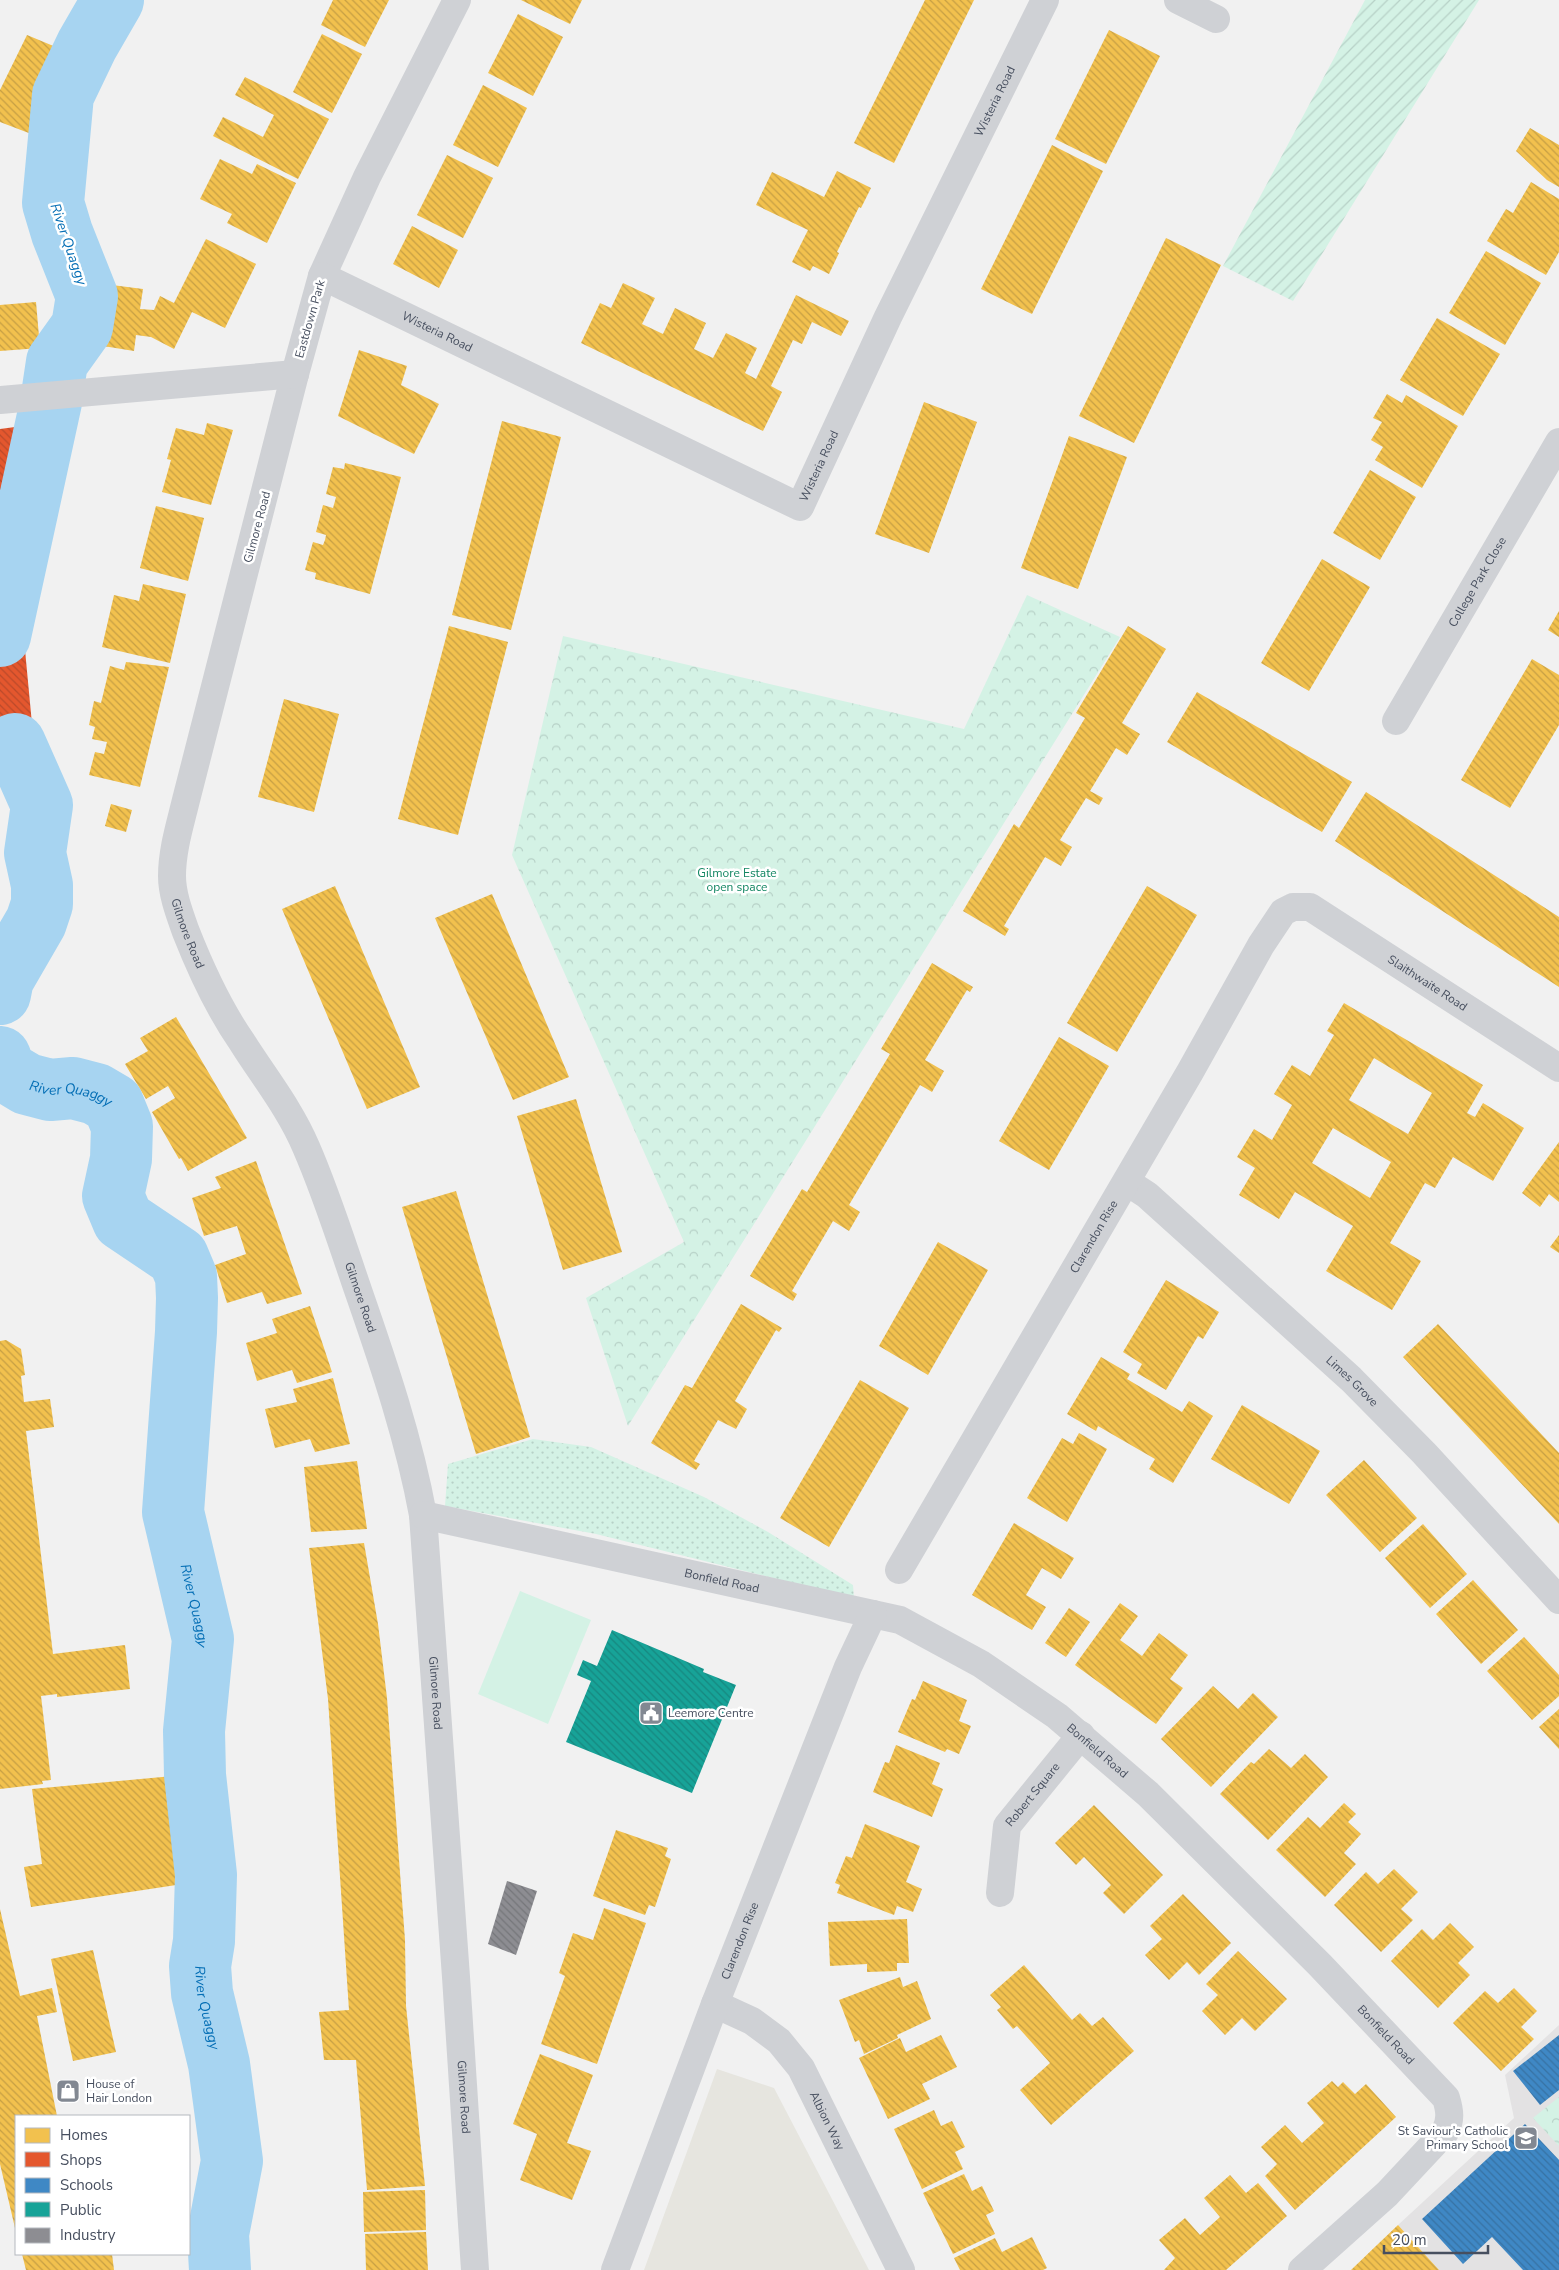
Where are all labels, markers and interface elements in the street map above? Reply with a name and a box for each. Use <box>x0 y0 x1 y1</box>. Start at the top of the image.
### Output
street label: Wisteria Road <box>971 63 1019 139</box>
water label: River Quaggy <box>46 201 92 288</box>
street label: Eastdown Park <box>291 277 329 360</box>
street label: Wisteria Road <box>399 308 475 356</box>
street label: Wisteria Road <box>796 428 842 504</box>
street label: Gilmore Road <box>240 489 274 565</box>
street label: College Park Close <box>1445 534 1510 630</box>
park label: Gilmore Estate open space <box>697 865 777 895</box>
street label: Gilmore Road <box>167 897 208 971</box>
street label: Slaithwaite Road <box>1385 951 1470 1015</box>
water label: River Quaggy <box>27 1076 117 1112</box>
street label: Clarendon Rise <box>1066 1197 1121 1276</box>
street label: Gilmore Road <box>341 1260 380 1335</box>
street label: Limes Grove <box>1323 1352 1382 1410</box>
water label: River Quaggy <box>176 1562 212 1649</box>
street label: Bonfield Road <box>683 1565 761 1597</box>
street label: Gilmore Road <box>425 1656 446 1730</box>
public building icon: Leemore Centre <box>638 1700 664 1726</box>
place label: Leemore Centre <box>668 1705 754 1721</box>
street label: Bonfield Road <box>1063 1720 1132 1782</box>
street label: Robert Square <box>1002 1759 1063 1830</box>
street label: Clarendon Rise <box>717 1900 762 1982</box>
water label: River Quaggy <box>190 1965 224 2052</box>
street label: Bonfield Road <box>1354 2001 1418 2068</box>
street label: Gilmore Road <box>453 2060 474 2134</box>
place label: House of Hair London <box>86 2076 152 2106</box>
shop icon: House of Hair London <box>55 2078 81 2104</box>
street label: Albion Way <box>806 2089 849 2154</box>
legend <box>15 2115 190 2255</box>
place label: St Saviour's Catholic Primary School <box>1398 2123 1508 2153</box>
text: Homes <box>60 2125 108 2145</box>
school or university icon: St Saviour's Catholic Primary School <box>1513 2125 1539 2151</box>
text: Shops <box>60 2150 102 2170</box>
text: Schools <box>60 2175 113 2195</box>
text: Public <box>60 2200 101 2220</box>
scale bar <box>1384 2222 1488 2254</box>
text: Industry <box>60 2225 116 2245</box>
text: 20 m <box>1392 2230 1427 2250</box>

